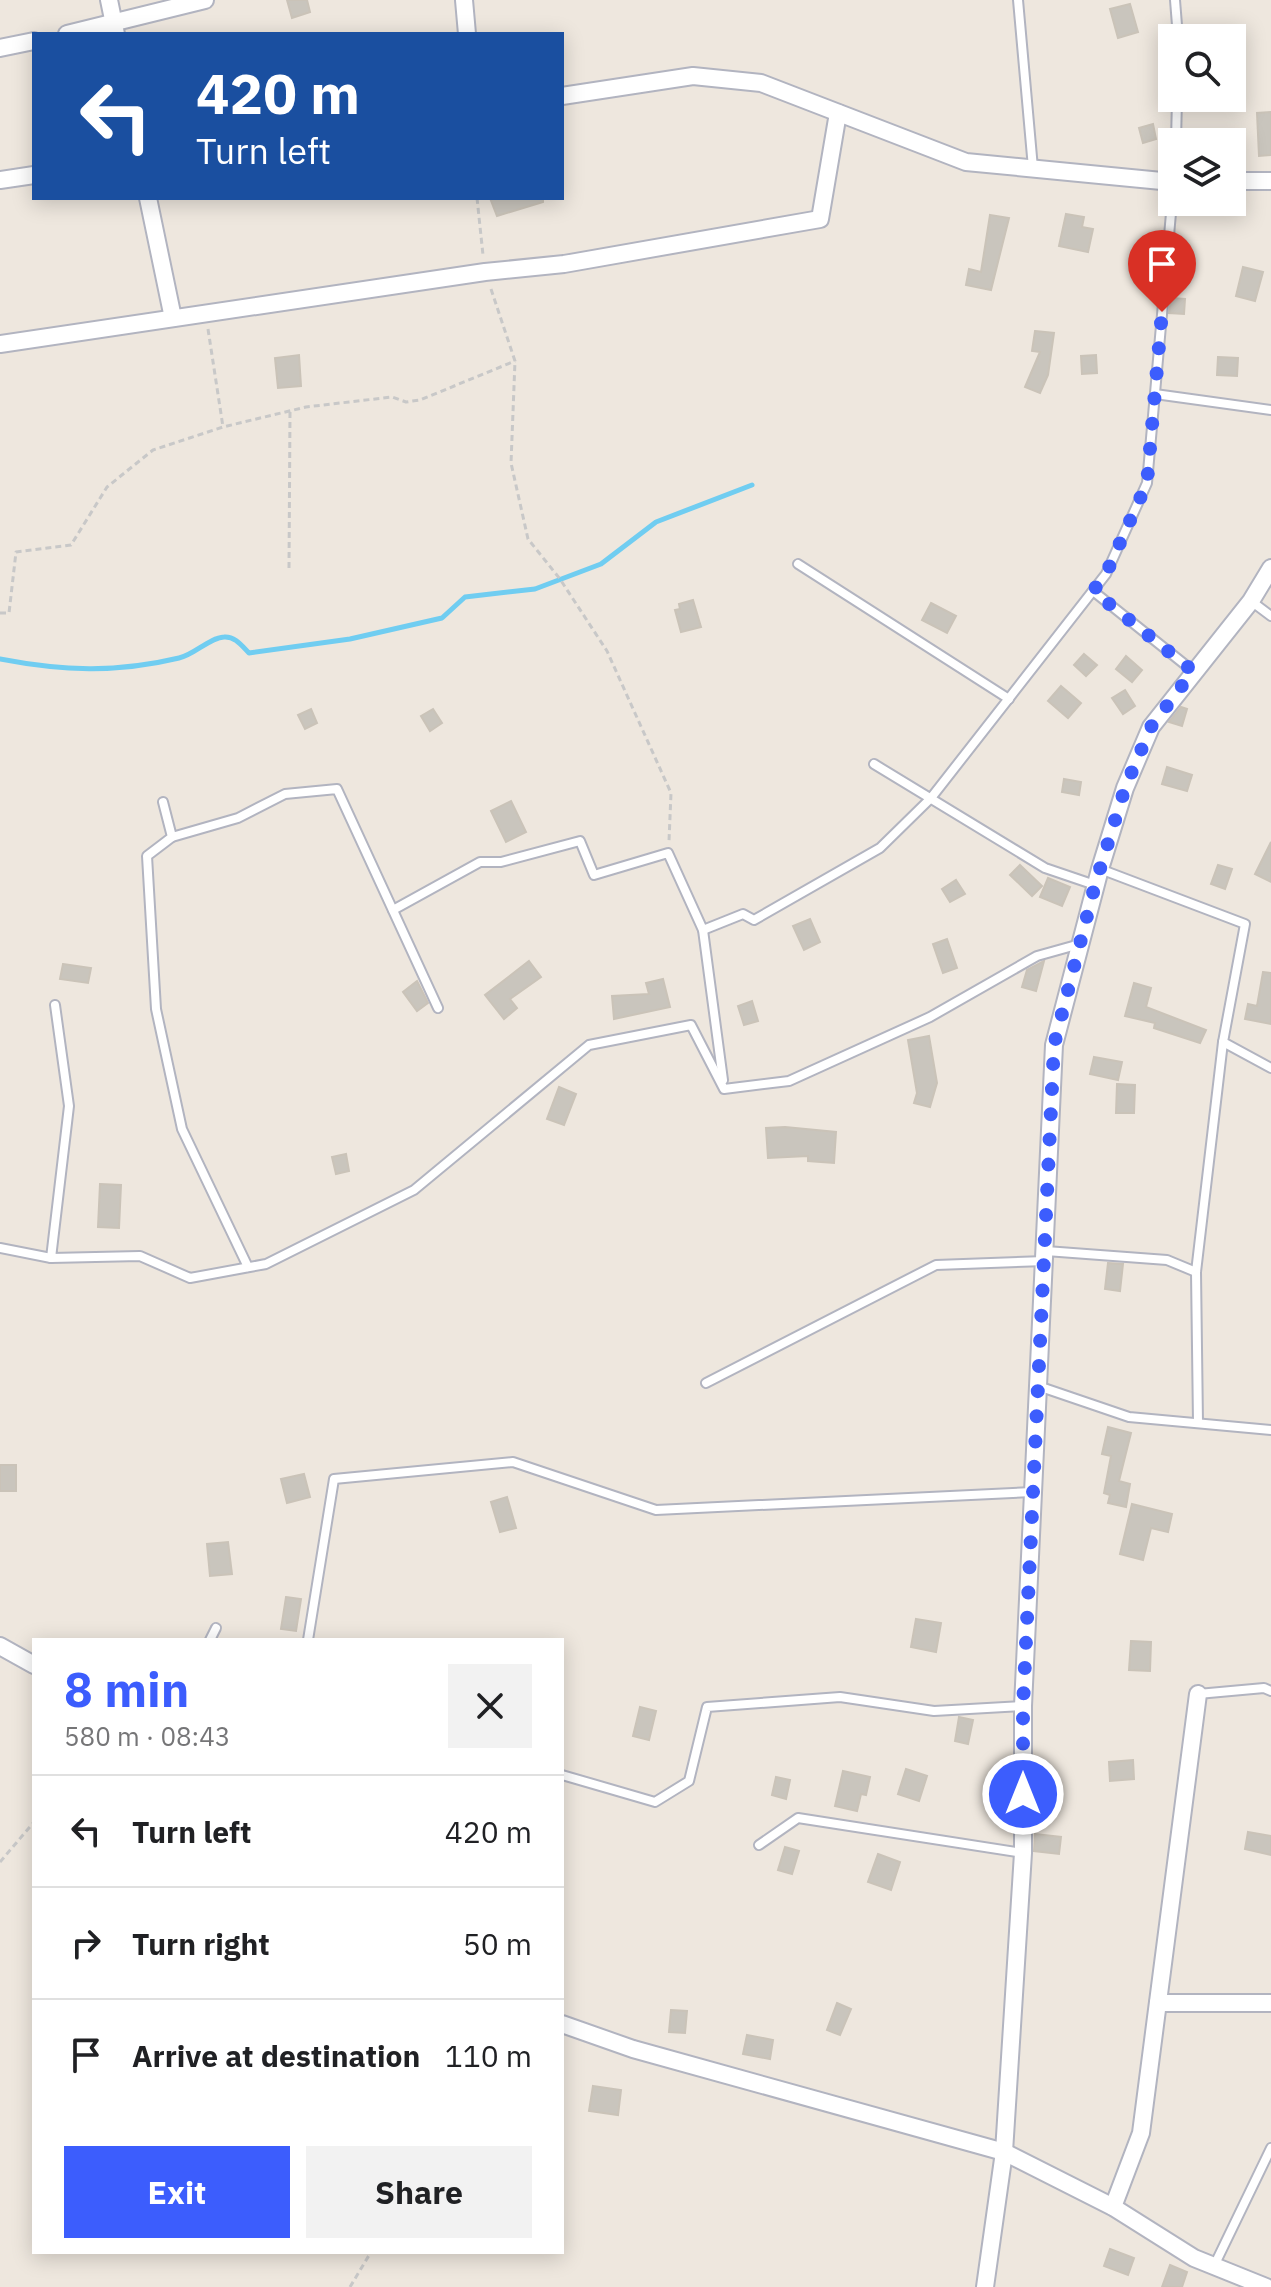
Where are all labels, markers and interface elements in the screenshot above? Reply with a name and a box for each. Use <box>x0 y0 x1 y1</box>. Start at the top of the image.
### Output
map controls <box>1158 24 1246 216</box>
button: search <box>1158 24 1246 112</box>
text: 420 m <box>196 57 360 129</box>
icon: left <box>64 64 168 168</box>
text: Turn left <box>196 127 331 174</box>
button: layers <box>1158 128 1246 216</box>
pin <box>1128 230 1196 312</box>
icon: arrive <box>1140 242 1184 286</box>
text: 8 min <box>64 1658 189 1720</box>
button: close <box>448 1664 532 1748</box>
text: 580 m · 08:43 <box>64 1719 230 1753</box>
position arrow <box>981 1752 1065 1836</box>
icon: left <box>64 1809 108 1853</box>
text: Turn left <box>132 1812 251 1851</box>
text: 420 m <box>445 1812 532 1851</box>
icon: right <box>64 1921 108 1965</box>
text: Turn right <box>132 1924 270 1963</box>
text: 50 m <box>463 1924 532 1963</box>
icon: arrive <box>64 2033 108 2077</box>
text: Arrive at destination <box>132 2036 420 2075</box>
text: 110 m <box>445 2036 532 2075</box>
button: Exit <box>64 2146 290 2238</box>
button: Share <box>306 2146 532 2238</box>

